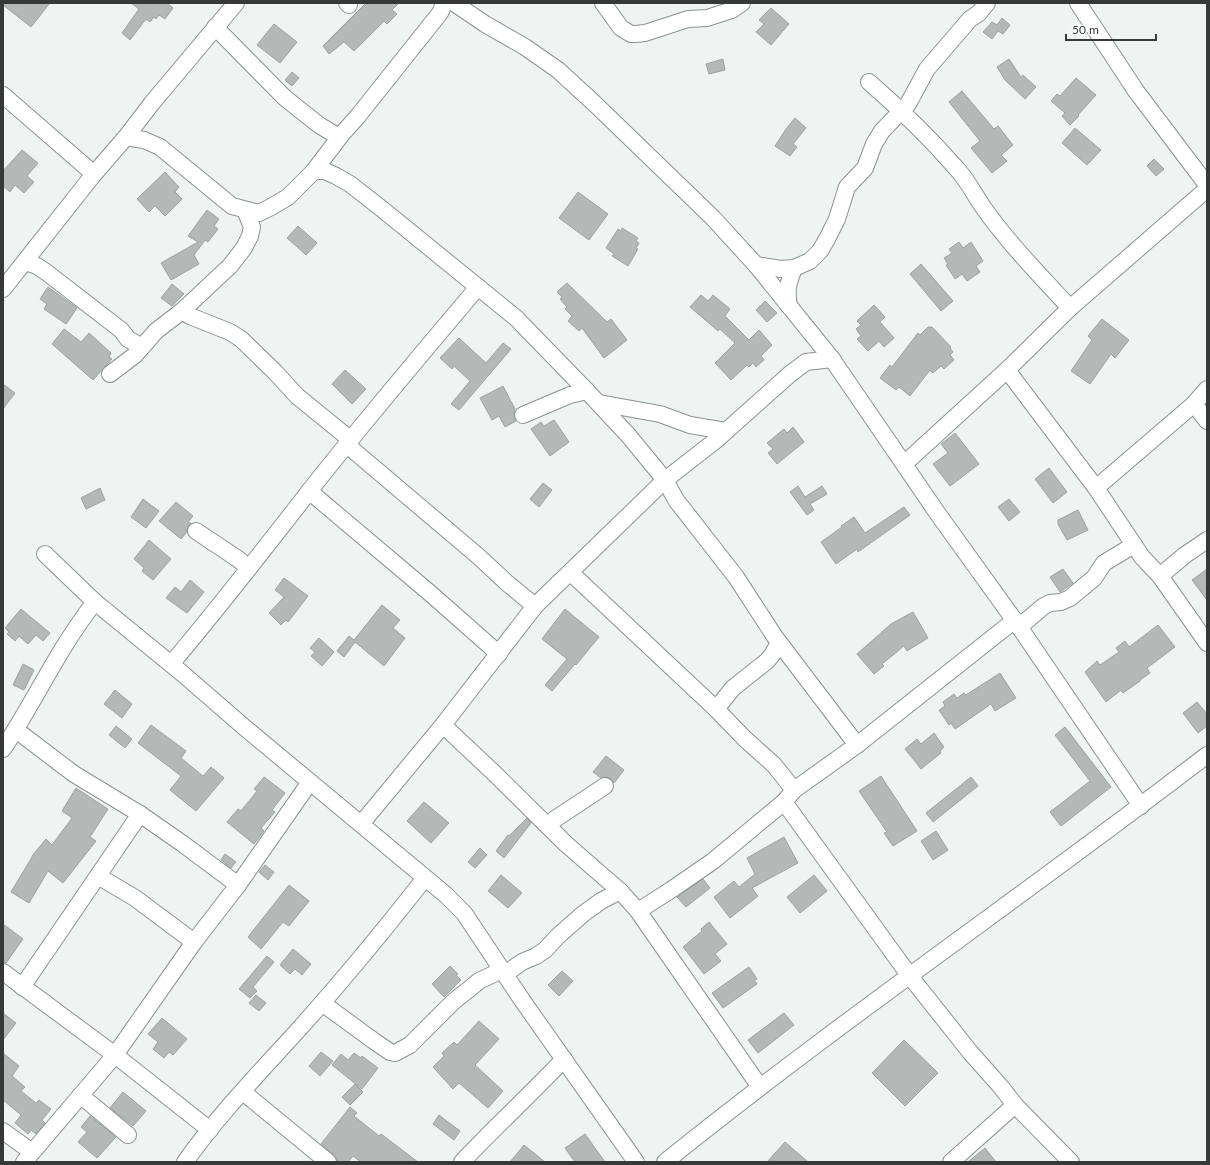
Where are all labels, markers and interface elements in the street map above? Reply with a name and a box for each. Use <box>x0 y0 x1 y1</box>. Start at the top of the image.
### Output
scale bar <box>1066 16 1156 42</box>
text: 50 m <box>1072 22 1099 37</box>

